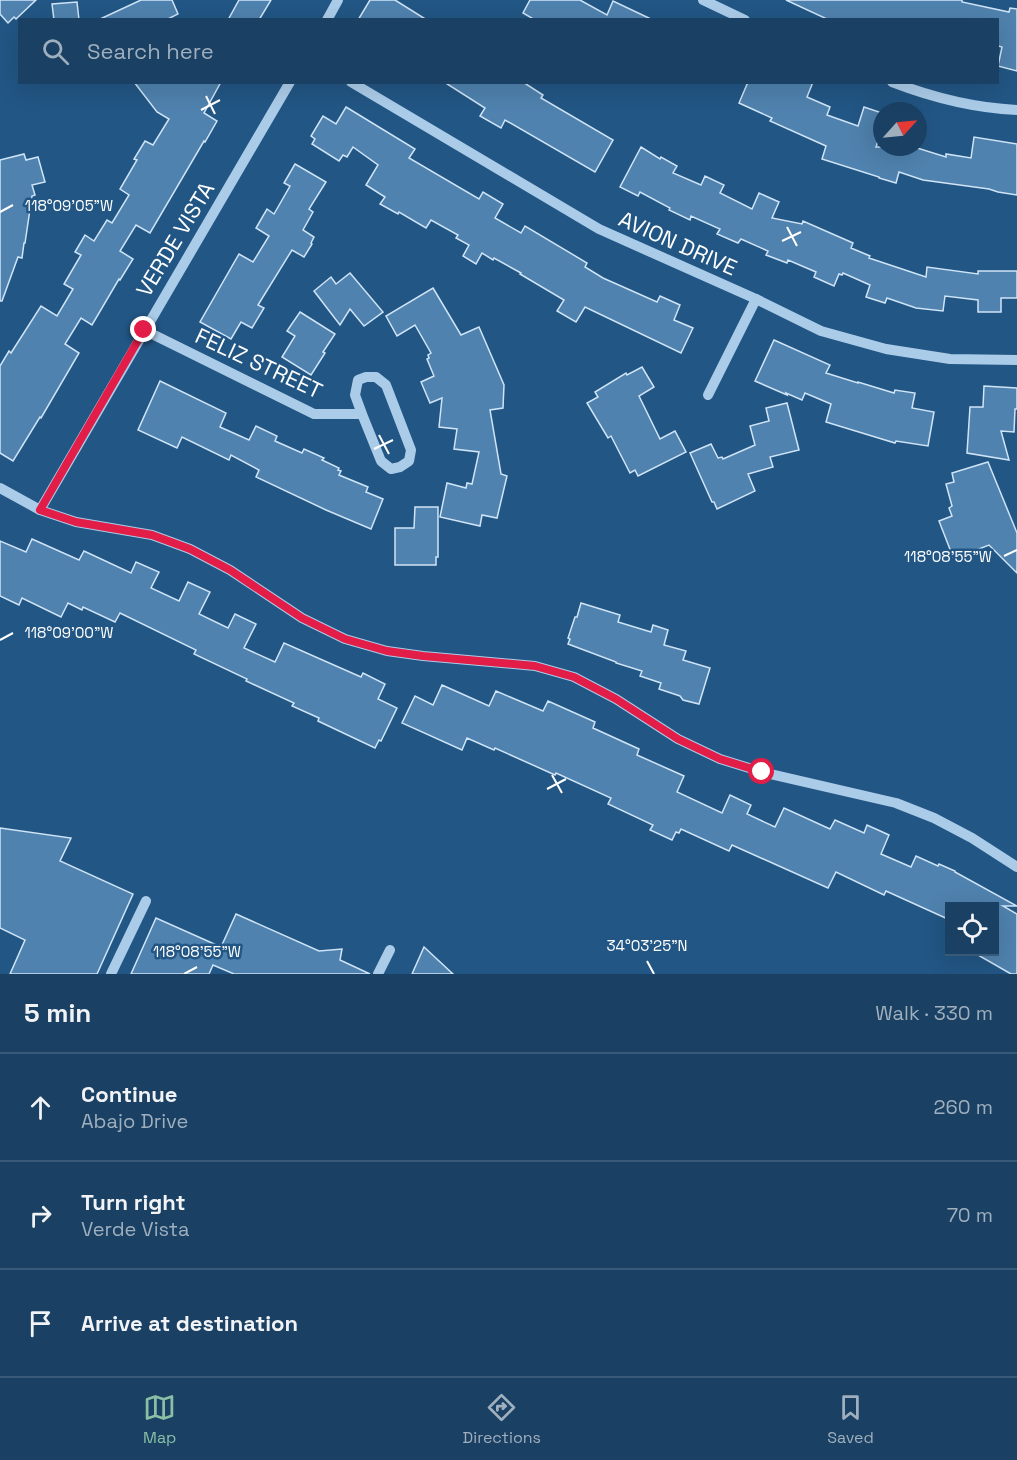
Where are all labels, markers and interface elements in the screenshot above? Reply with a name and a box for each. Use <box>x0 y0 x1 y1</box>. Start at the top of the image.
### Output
search box <box>18 18 999 84</box>
icon: search <box>39 35 72 68</box>
text: Search here <box>87 37 214 65</box>
north arrow <box>873 102 927 156</box>
street label: VERDE VISTA <box>130 176 220 302</box>
text: 118°09'05"W <box>25 196 113 215</box>
street label: AVION DRIVE <box>615 204 741 282</box>
route end <box>130 316 156 342</box>
street label: FELIZ STREET <box>191 321 327 405</box>
text: 118°08'55"W <box>904 547 992 566</box>
text: 118°09'00"W <box>25 623 113 642</box>
route start <box>748 758 774 784</box>
map controls <box>945 902 999 956</box>
button: locate <box>945 902 999 956</box>
text: 34°03'25"N <box>607 936 687 955</box>
text: 118°08'55"W <box>153 942 241 961</box>
text: 5 min <box>24 996 91 1030</box>
text: Walk · 330 m <box>875 1000 993 1026</box>
text: Continue <box>81 1080 177 1108</box>
icon: ahead <box>24 1091 57 1124</box>
text: 260 m <box>934 1094 993 1120</box>
text: Abajo Drive <box>81 1108 188 1134</box>
text: Turn right <box>81 1188 186 1216</box>
icon: right <box>24 1199 57 1232</box>
text: 70 m <box>947 1202 993 1228</box>
text: Verde Vista <box>81 1216 189 1242</box>
icon: arrive <box>24 1307 57 1340</box>
text: Arrive at destination <box>81 1309 298 1337</box>
tab: Map <box>143 1391 176 1448</box>
tab: Directions <box>463 1391 541 1448</box>
tab: Saved <box>827 1391 874 1448</box>

